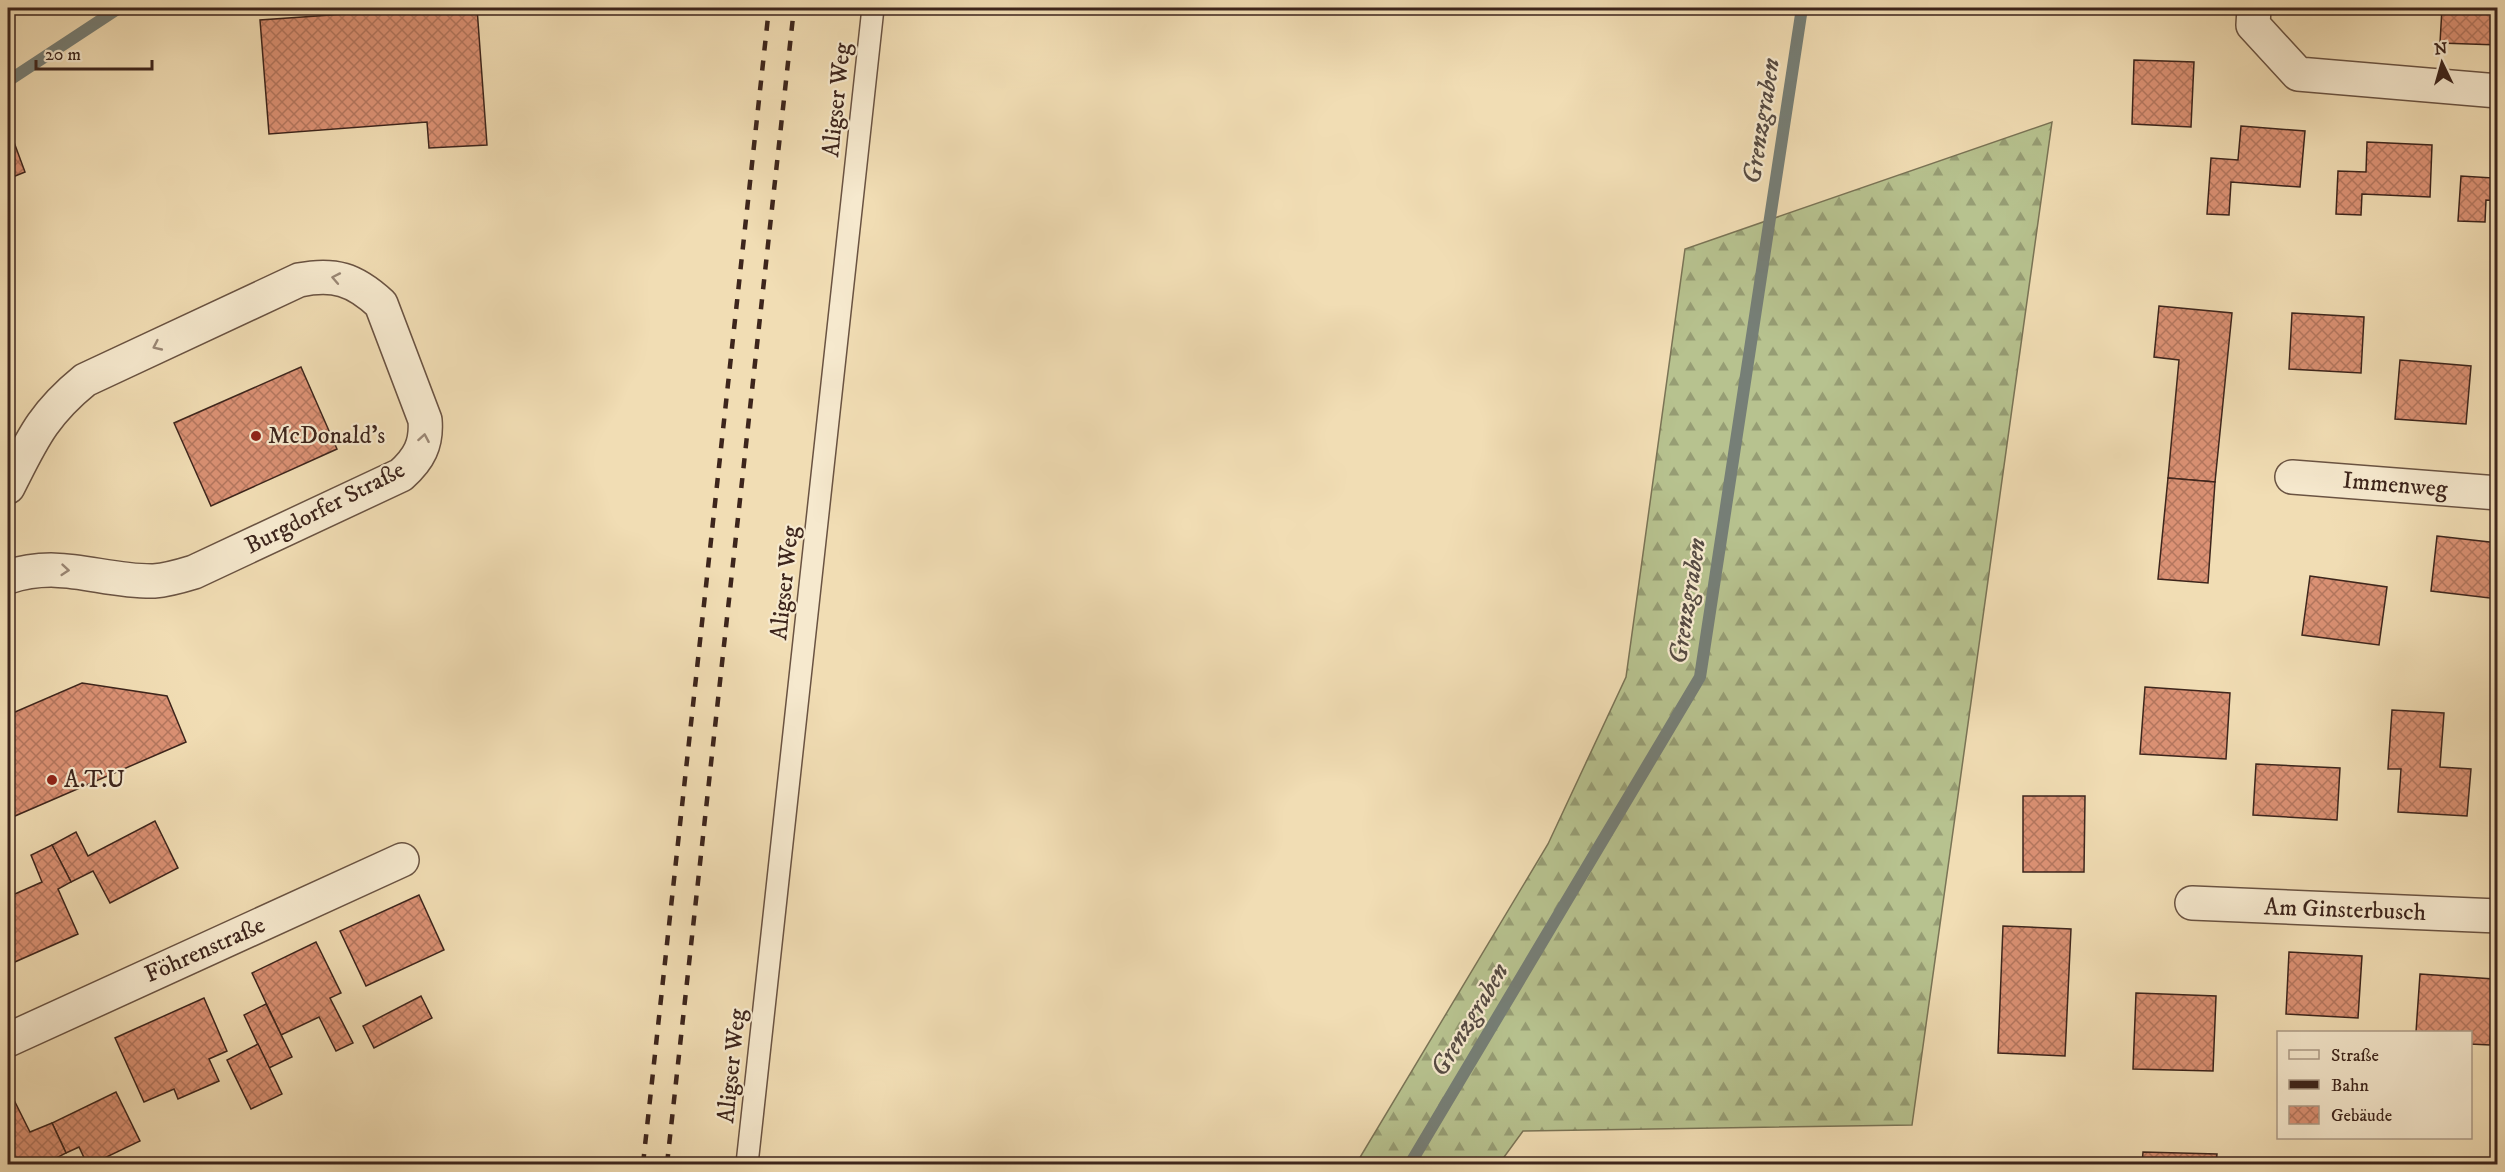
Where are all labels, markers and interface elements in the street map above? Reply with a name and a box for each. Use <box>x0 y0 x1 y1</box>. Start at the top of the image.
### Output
scale bar <box>36 33 152 71</box>
north arrow <box>2412 33 2472 93</box>
text: N <box>2433 39 2448 60</box>
street label: Aligser Weg <box>816 41 858 159</box>
text: 20 m <box>45 44 81 66</box>
water label: Grenzgraben <box>1736 56 1788 186</box>
one-way arrow <box>332 272 342 285</box>
one-way arrow <box>152 339 163 351</box>
place label: McDonald's <box>268 421 385 451</box>
marker: McDonald's <box>249 429 263 443</box>
one-way arrow <box>417 433 430 443</box>
street label: Burgdorfer Straße <box>240 455 410 561</box>
street label: Immenweg <box>2341 465 2449 505</box>
street label: Aligser Weg <box>764 524 806 642</box>
water label: Grenzgraben <box>1662 536 1714 666</box>
one-way arrow <box>60 563 69 576</box>
place label: A.T.U <box>64 765 125 795</box>
marker: A.T.U <box>45 773 59 787</box>
street label: Am Ginsterbusch <box>2263 892 2427 928</box>
street label: Föhrenstraße <box>140 910 270 990</box>
water label: Grenzgraben <box>1423 957 1517 1083</box>
street label: Aligser Weg <box>711 1007 753 1125</box>
legend <box>2277 1031 2472 1139</box>
text: Straße <box>2331 1045 2379 1067</box>
text: Bahn <box>2331 1075 2369 1097</box>
text: Gebäude <box>2331 1105 2392 1127</box>

